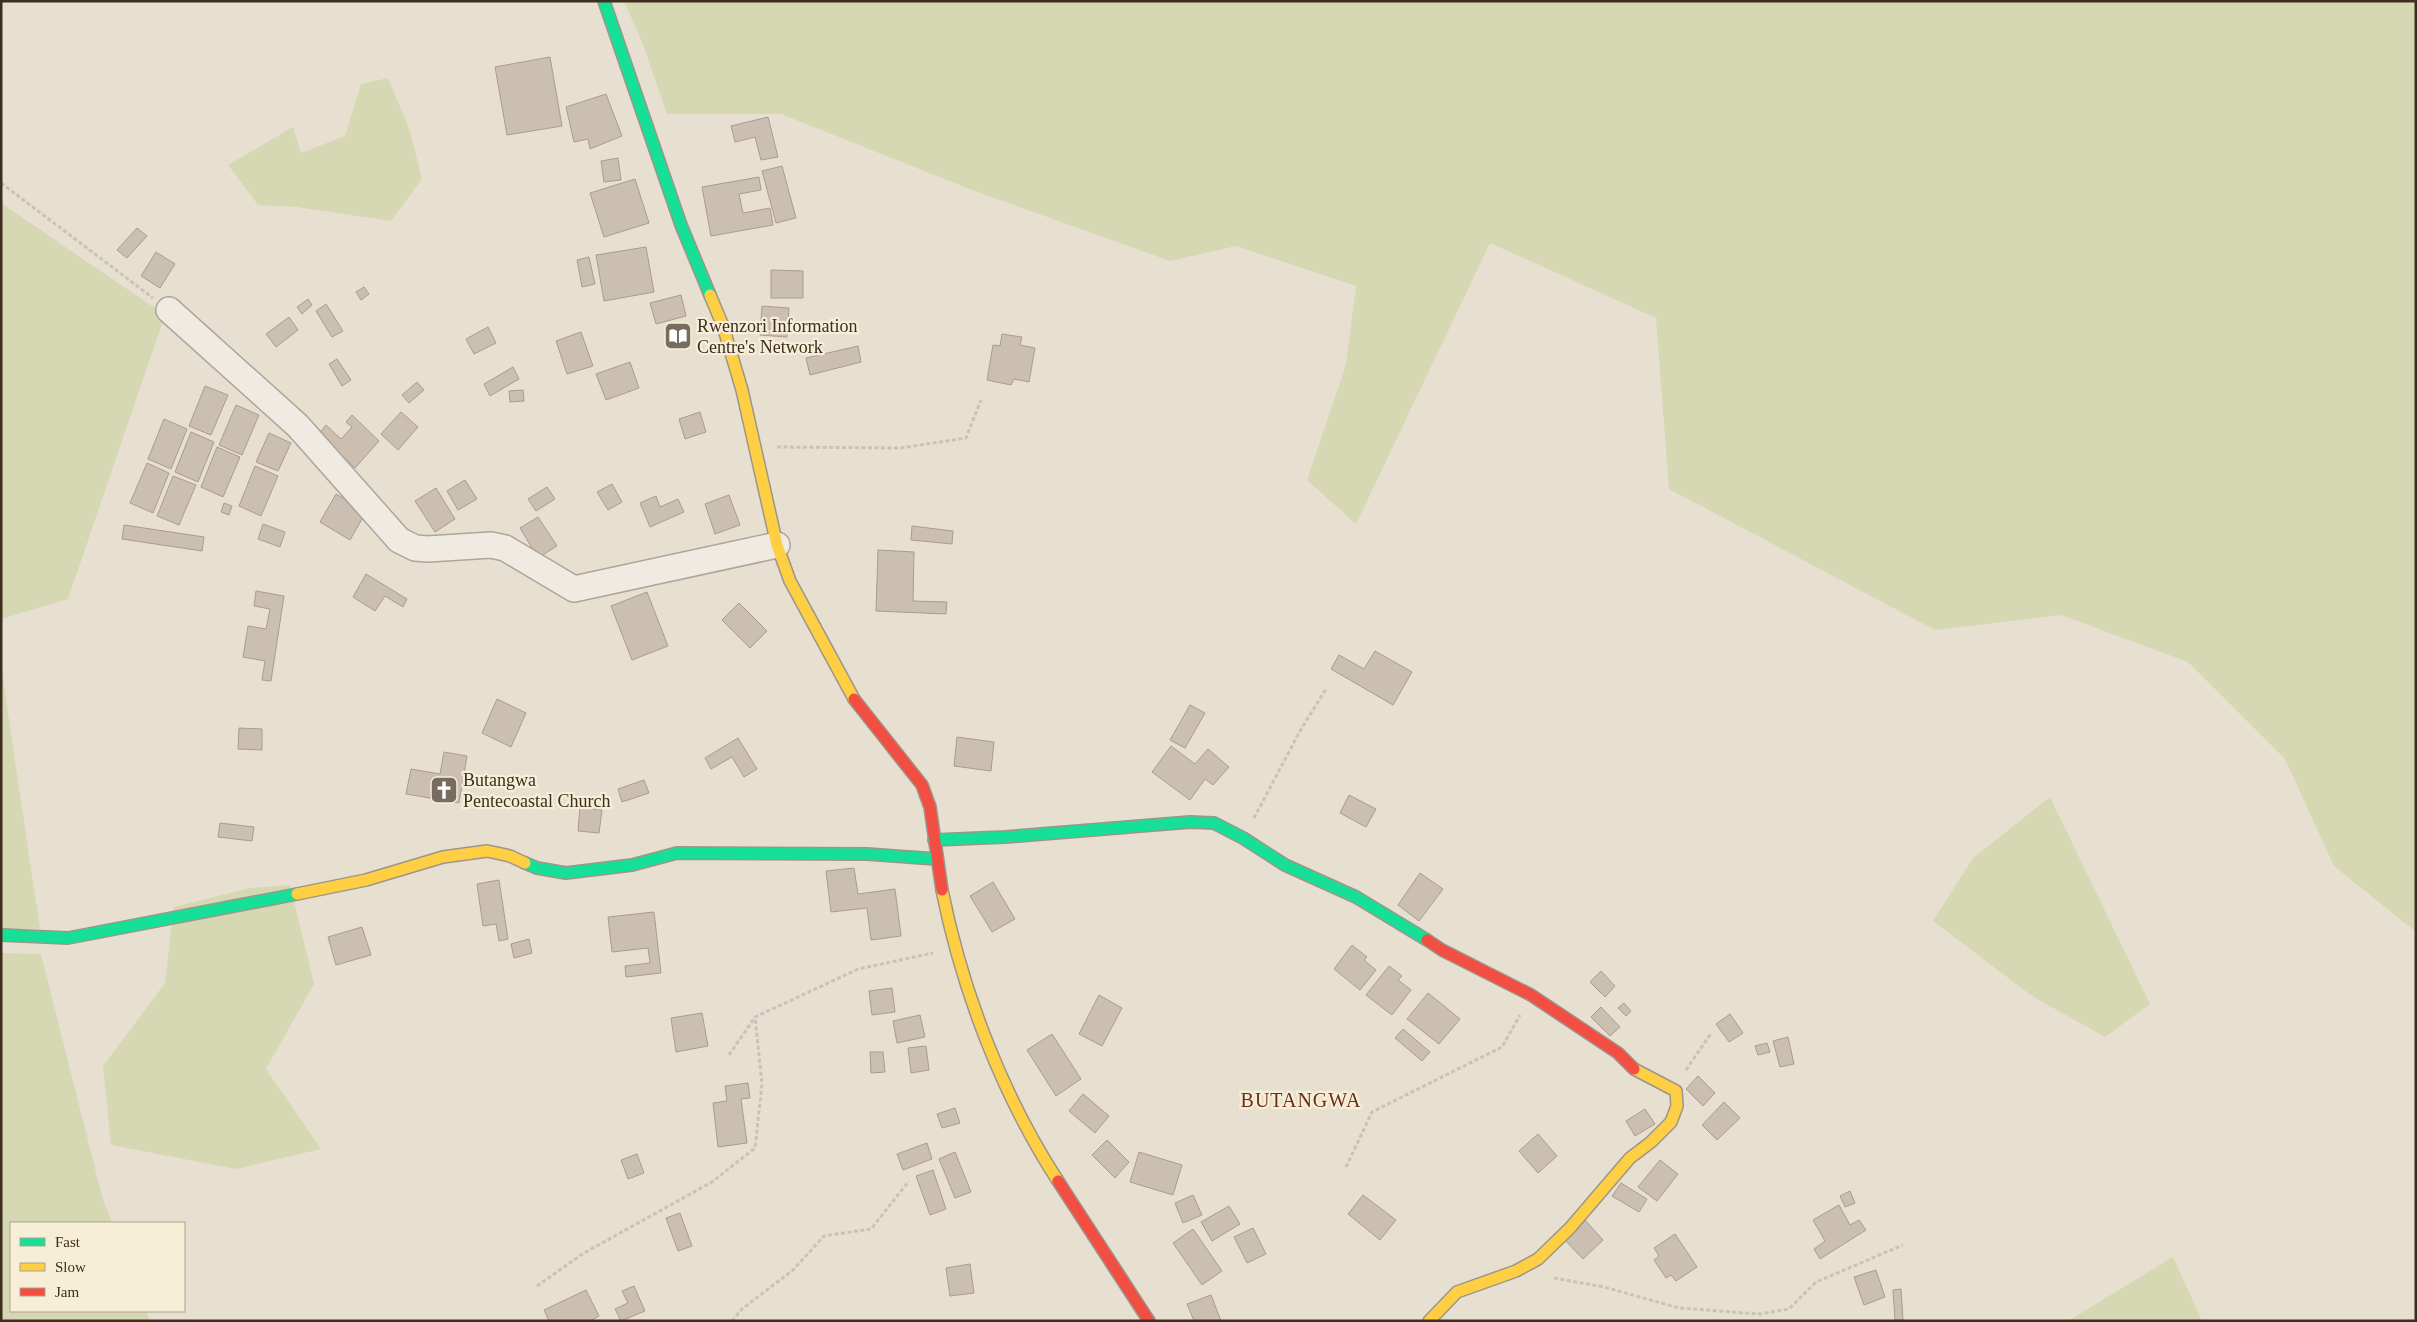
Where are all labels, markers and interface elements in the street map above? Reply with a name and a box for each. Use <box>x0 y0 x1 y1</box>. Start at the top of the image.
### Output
place label: Rwenzori Information Centre's Network <box>697 316 857 357</box>
library icon: Rwenzori Information Centre's Network <box>663 321 693 351</box>
place label: Butangwa Pentecoastal Church <box>463 770 610 811</box>
church icon: Butangwa Pentecoastal Church <box>429 775 459 805</box>
district label: BUTANGWA <box>1241 1089 1361 1111</box>
legend <box>10 1222 185 1312</box>
text: Fast <box>55 1234 81 1250</box>
text: Slow <box>55 1259 86 1275</box>
text: Jam <box>55 1284 79 1300</box>

